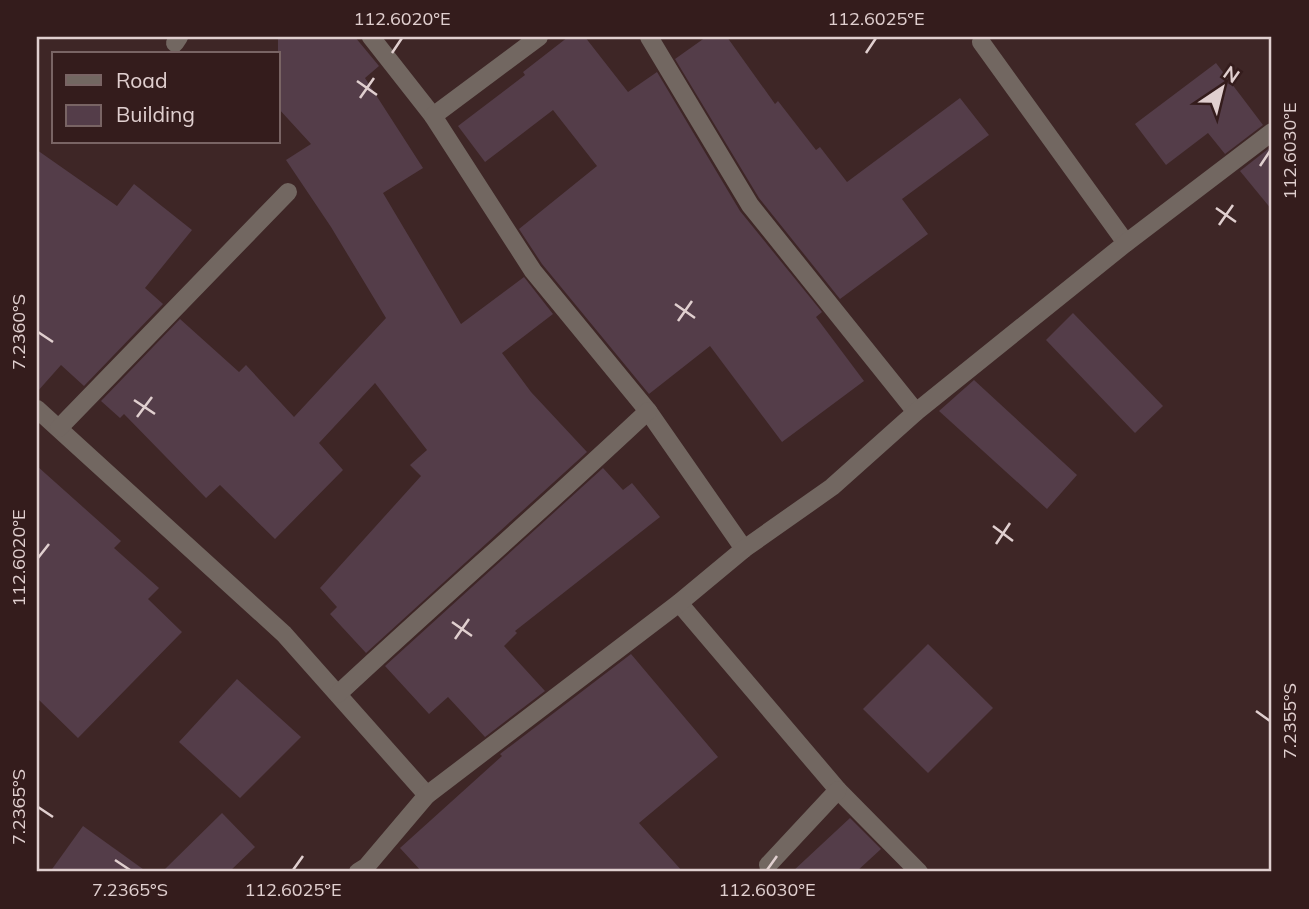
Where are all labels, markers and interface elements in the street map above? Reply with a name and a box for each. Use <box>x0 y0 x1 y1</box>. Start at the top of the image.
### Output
text: 112.6020°E <box>354 7 450 30</box>
text: 112.6025°E <box>828 7 924 30</box>
legend <box>52 52 280 144</box>
north arrow <box>1186 52 1256 122</box>
text: N <box>1219 60 1245 88</box>
text: Road <box>116 67 167 93</box>
text: Building <box>116 101 195 127</box>
text: 112.6030°E <box>1278 103 1301 199</box>
text: 7.2360°S <box>7 294 30 370</box>
text: 112.6020°E <box>7 510 30 606</box>
text: 7.2355°S <box>1278 683 1301 759</box>
text: 7.2365°S <box>7 769 30 845</box>
text: 7.2365°S <box>92 878 168 901</box>
text: 112.6025°E <box>245 878 341 901</box>
text: 112.6030°E <box>719 878 815 901</box>

